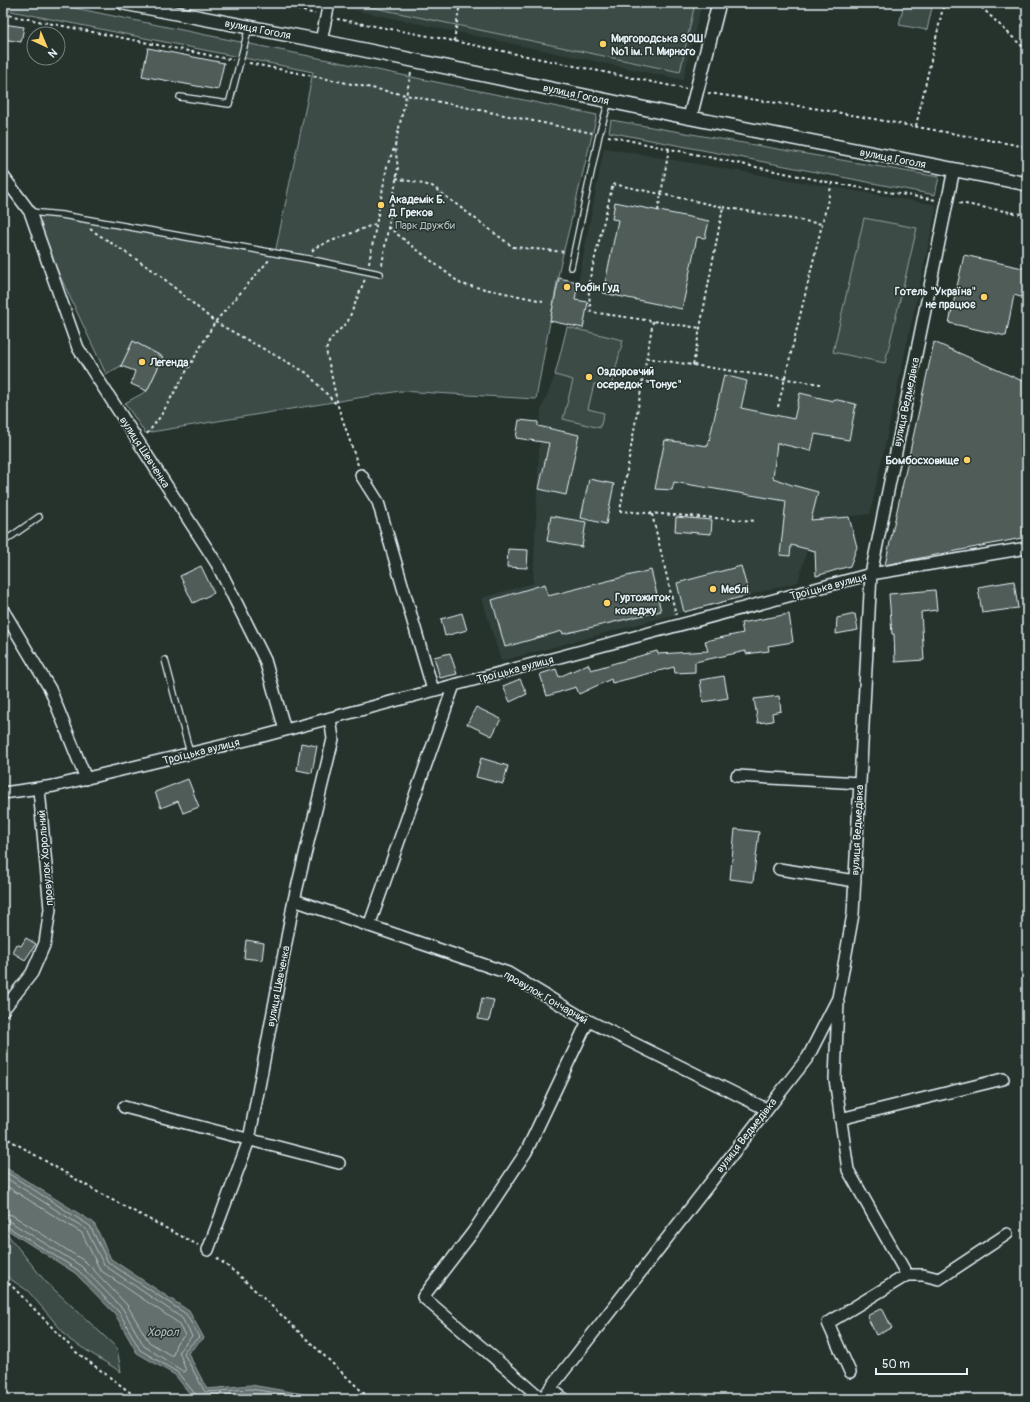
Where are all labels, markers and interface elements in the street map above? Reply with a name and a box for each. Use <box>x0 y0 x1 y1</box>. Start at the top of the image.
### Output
street label: вулиця Гоголя <box>224 17 292 42</box>
north arrow <box>26 26 66 66</box>
place label: Миргородська ЗОШ №1 ім. П. Мирного <box>611 32 704 58</box>
marker: Миргородська ЗОШ №1 ім. П. Мирного <box>598 39 608 49</box>
text: N <box>45 46 60 60</box>
street label: вулиця Гоголя <box>542 81 610 108</box>
street label: вулиця Гоголя <box>859 146 927 171</box>
place label: Академік Б. Д. Греков <box>388 193 445 219</box>
marker: Академік Б. Д. Греков <box>376 200 386 210</box>
park label: Парк Дружби <box>395 219 455 232</box>
place label: Робін Гуд <box>575 281 619 294</box>
marker: Робін Гуд <box>562 282 572 292</box>
place label: Готель "Україна" не працює <box>895 285 976 311</box>
marker: Готель "Україна" не працює <box>979 292 989 302</box>
place label: Легенда <box>149 356 188 369</box>
street label: вулиця Ведмедівка <box>891 356 922 448</box>
marker: Легенда <box>137 357 147 367</box>
place label: Оздоровчий осередок "Тонус" <box>596 365 682 391</box>
marker: Оздоровчий осередок "Тонус" <box>584 372 594 382</box>
street label: вулиця Шевченка <box>117 414 172 490</box>
place label: Бомбосховище <box>885 454 960 467</box>
marker: Бомбосховище <box>962 455 972 465</box>
street label: Троїцька вулиця <box>788 570 868 603</box>
place label: Меблі <box>721 583 748 596</box>
marker: Меблі <box>708 584 718 594</box>
place label: Гуртожиток коледжу <box>615 591 671 617</box>
marker: Гуртожиток коледжу <box>602 598 612 608</box>
street label: Троїцька вулиця <box>475 653 555 686</box>
street label: Троїцька вулиця <box>161 736 241 767</box>
street label: вулиця Ведмедівка <box>849 784 866 876</box>
street label: провулок Хорольний <box>35 810 56 906</box>
street label: вулиця Шевченка <box>264 944 293 1028</box>
street label: провулок Гончарний <box>501 968 590 1027</box>
street label: вулиця Ведмедівка <box>713 1095 780 1175</box>
water label: Хорол <box>147 1325 180 1340</box>
scale bar <box>876 1350 967 1376</box>
text: 50 m <box>882 1357 910 1372</box>

